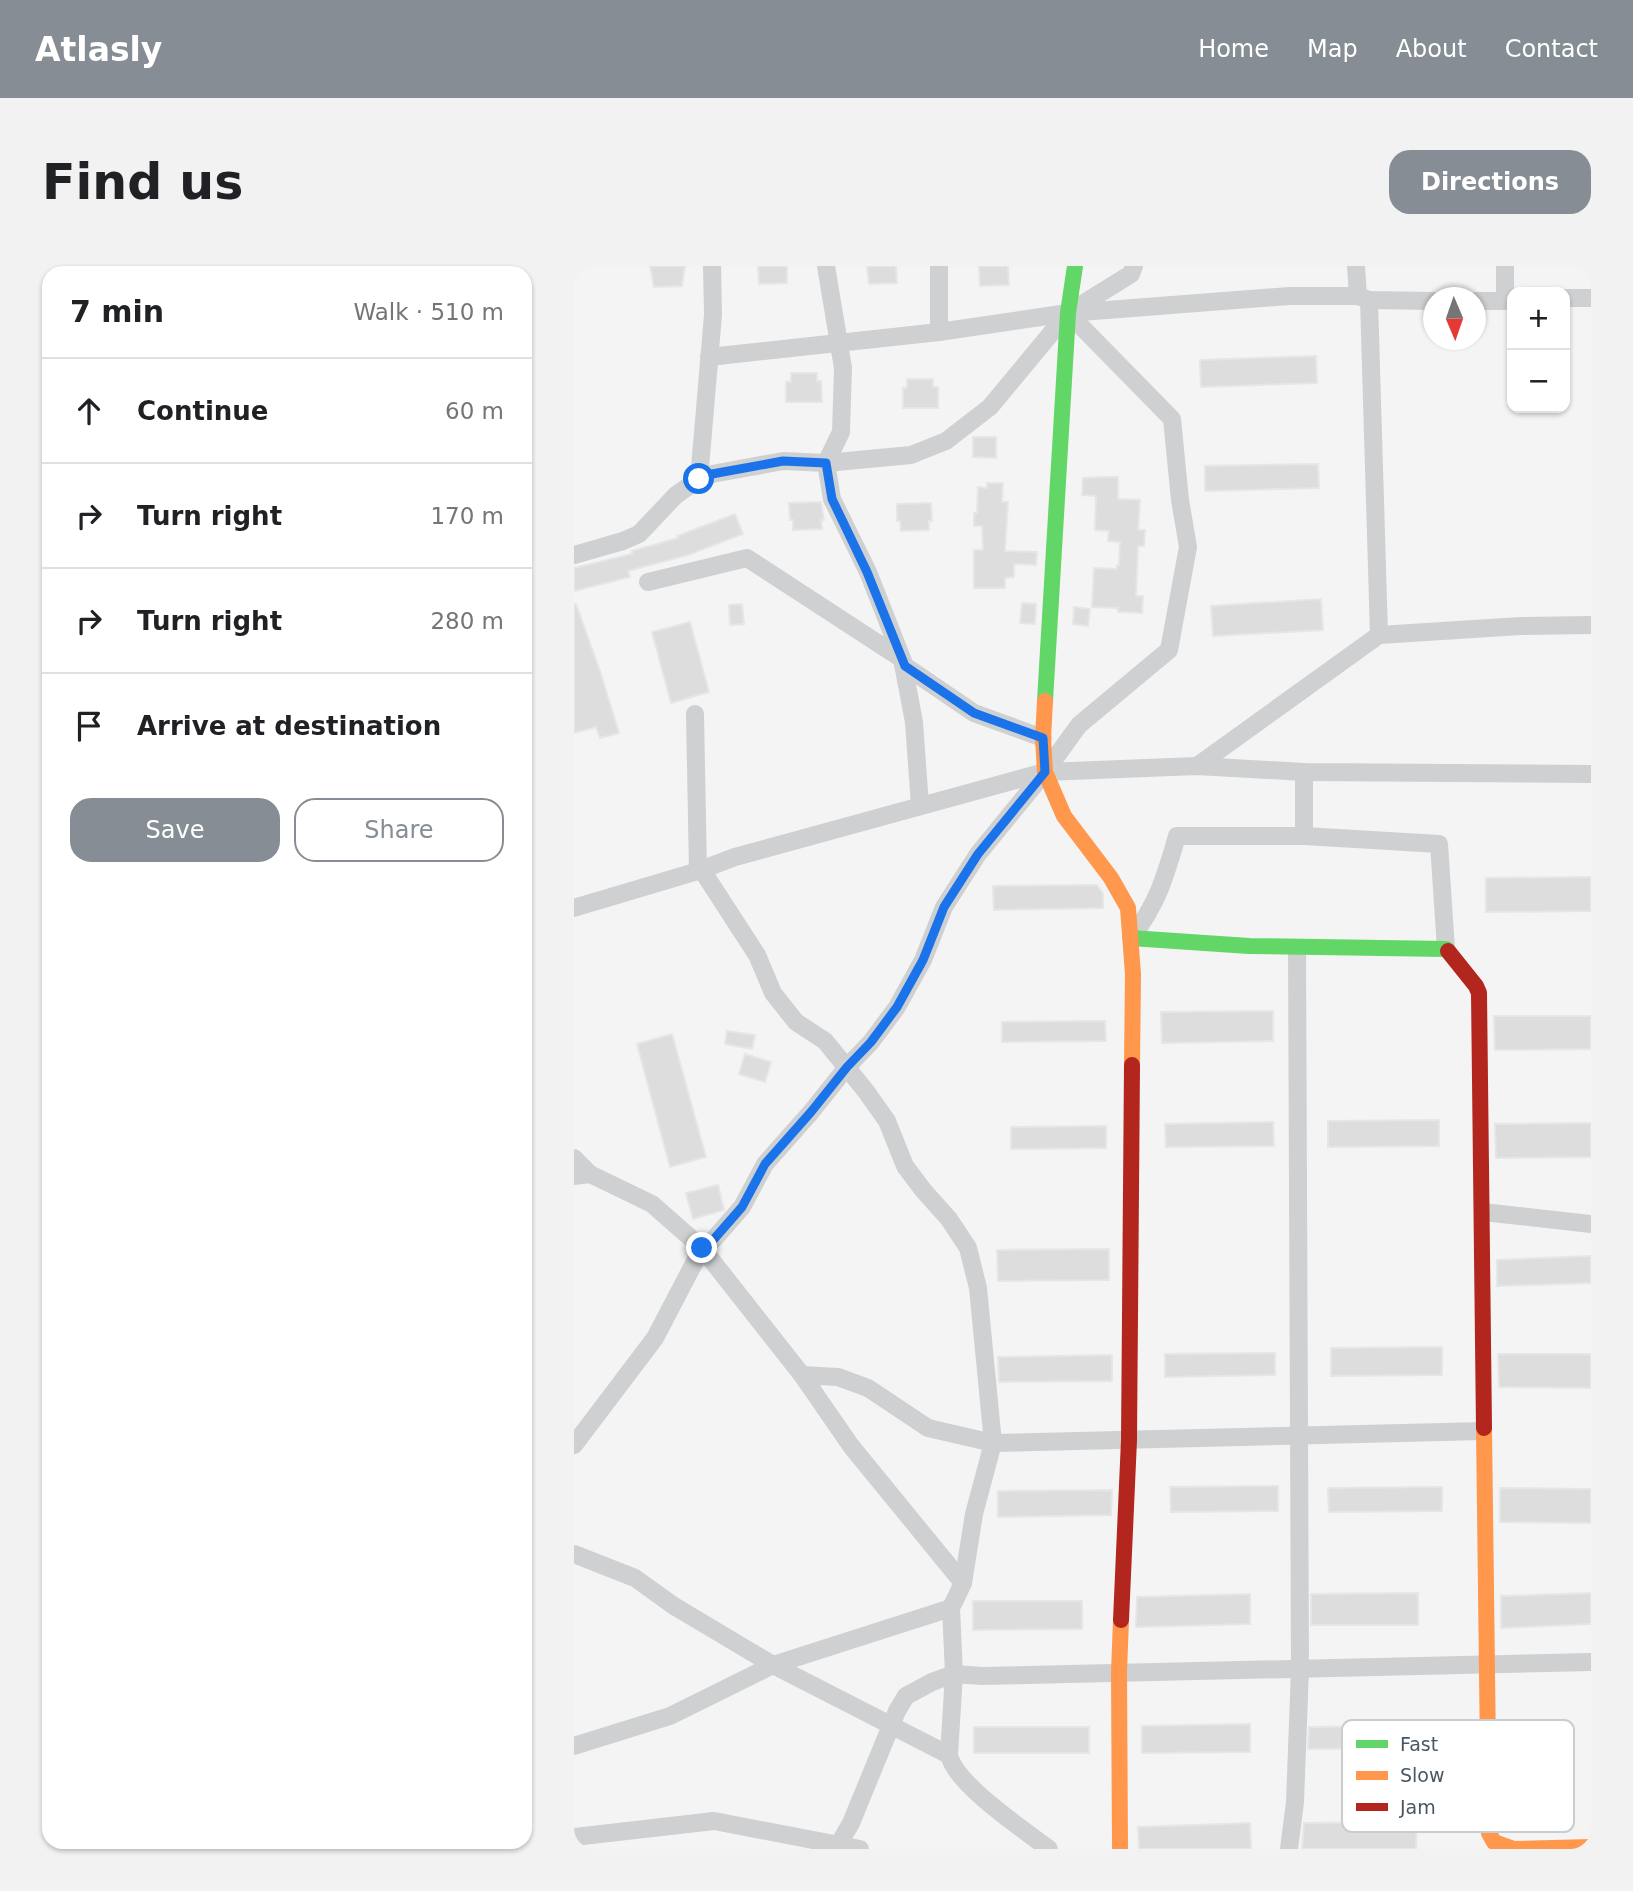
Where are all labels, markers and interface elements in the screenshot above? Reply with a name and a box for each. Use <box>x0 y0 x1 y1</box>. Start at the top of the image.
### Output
text: Atlasly <box>35 30 162 69</box>
text: Home <box>1198 35 1269 63</box>
text: Map <box>1307 35 1358 63</box>
text: About <box>1396 35 1467 63</box>
text: Contact <box>1505 35 1598 63</box>
button: Directions <box>1389 150 1591 214</box>
text: Find us <box>42 154 243 211</box>
north arrow <box>1423 287 1486 350</box>
map controls <box>1507 287 1570 413</box>
button: + <box>1507 287 1570 350</box>
text: 7 min <box>70 294 164 329</box>
text: Walk · 510 m <box>353 299 504 325</box>
button: − <box>1507 350 1570 413</box>
icon: ahead <box>70 392 108 430</box>
text: Continue <box>137 396 268 426</box>
text: 60 m <box>445 398 504 424</box>
route start <box>683 463 714 494</box>
icon: right <box>70 497 108 535</box>
text: Turn right <box>137 501 282 531</box>
text: 170 m <box>430 503 504 529</box>
icon: right <box>70 602 108 640</box>
text: Turn right <box>137 606 282 636</box>
text: 280 m <box>430 608 504 634</box>
icon: arrive <box>70 707 108 745</box>
text: Arrive at destination <box>137 711 441 741</box>
button: Save <box>70 798 280 862</box>
button: Share <box>294 798 504 862</box>
route end <box>686 1232 717 1263</box>
legend <box>1342 1720 1574 1832</box>
text: Fast <box>1400 1733 1438 1755</box>
text: Slow <box>1400 1764 1445 1786</box>
text: Jam <box>1399 1796 1436 1818</box>

